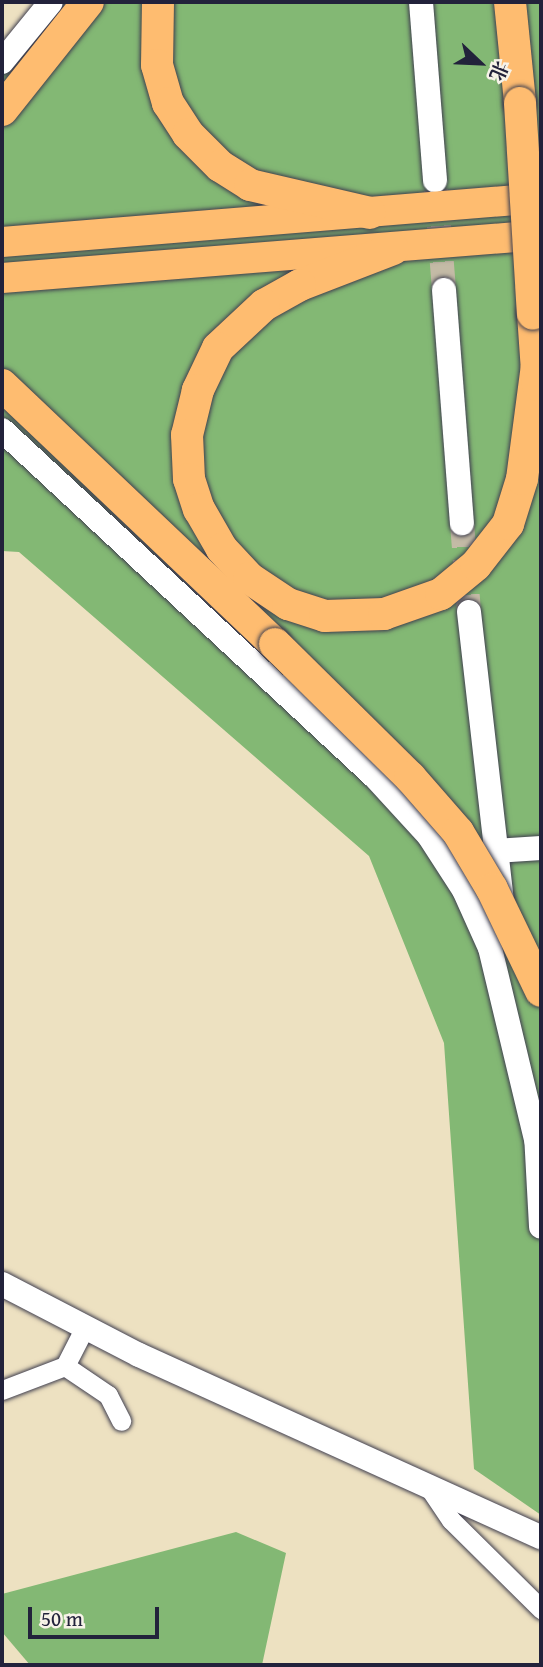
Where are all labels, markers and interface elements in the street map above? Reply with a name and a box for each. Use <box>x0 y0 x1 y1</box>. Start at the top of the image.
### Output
north arrow <box>445 28 515 98</box>
text: 北 <box>483 57 516 85</box>
scale bar <box>32 1594 163 1638</box>
text: 50 m <box>41 1603 83 1634</box>

